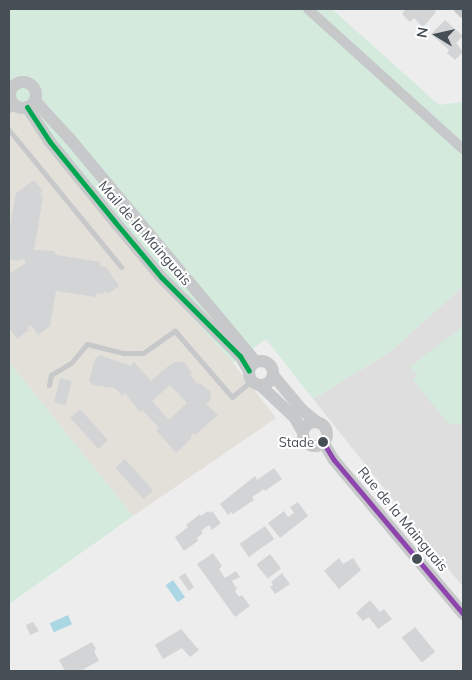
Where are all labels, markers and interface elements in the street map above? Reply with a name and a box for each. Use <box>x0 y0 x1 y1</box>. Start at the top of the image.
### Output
north arrow <box>412 10 462 60</box>
text: N <box>412 26 432 39</box>
street label: Mail de la Mainguais <box>95 177 195 289</box>
place label: Stade <box>279 434 314 450</box>
marker: Stade <box>318 437 328 447</box>
street label: Rue de la Mainguais <box>354 463 452 575</box>
unlabelled marker <box>412 554 422 564</box>

